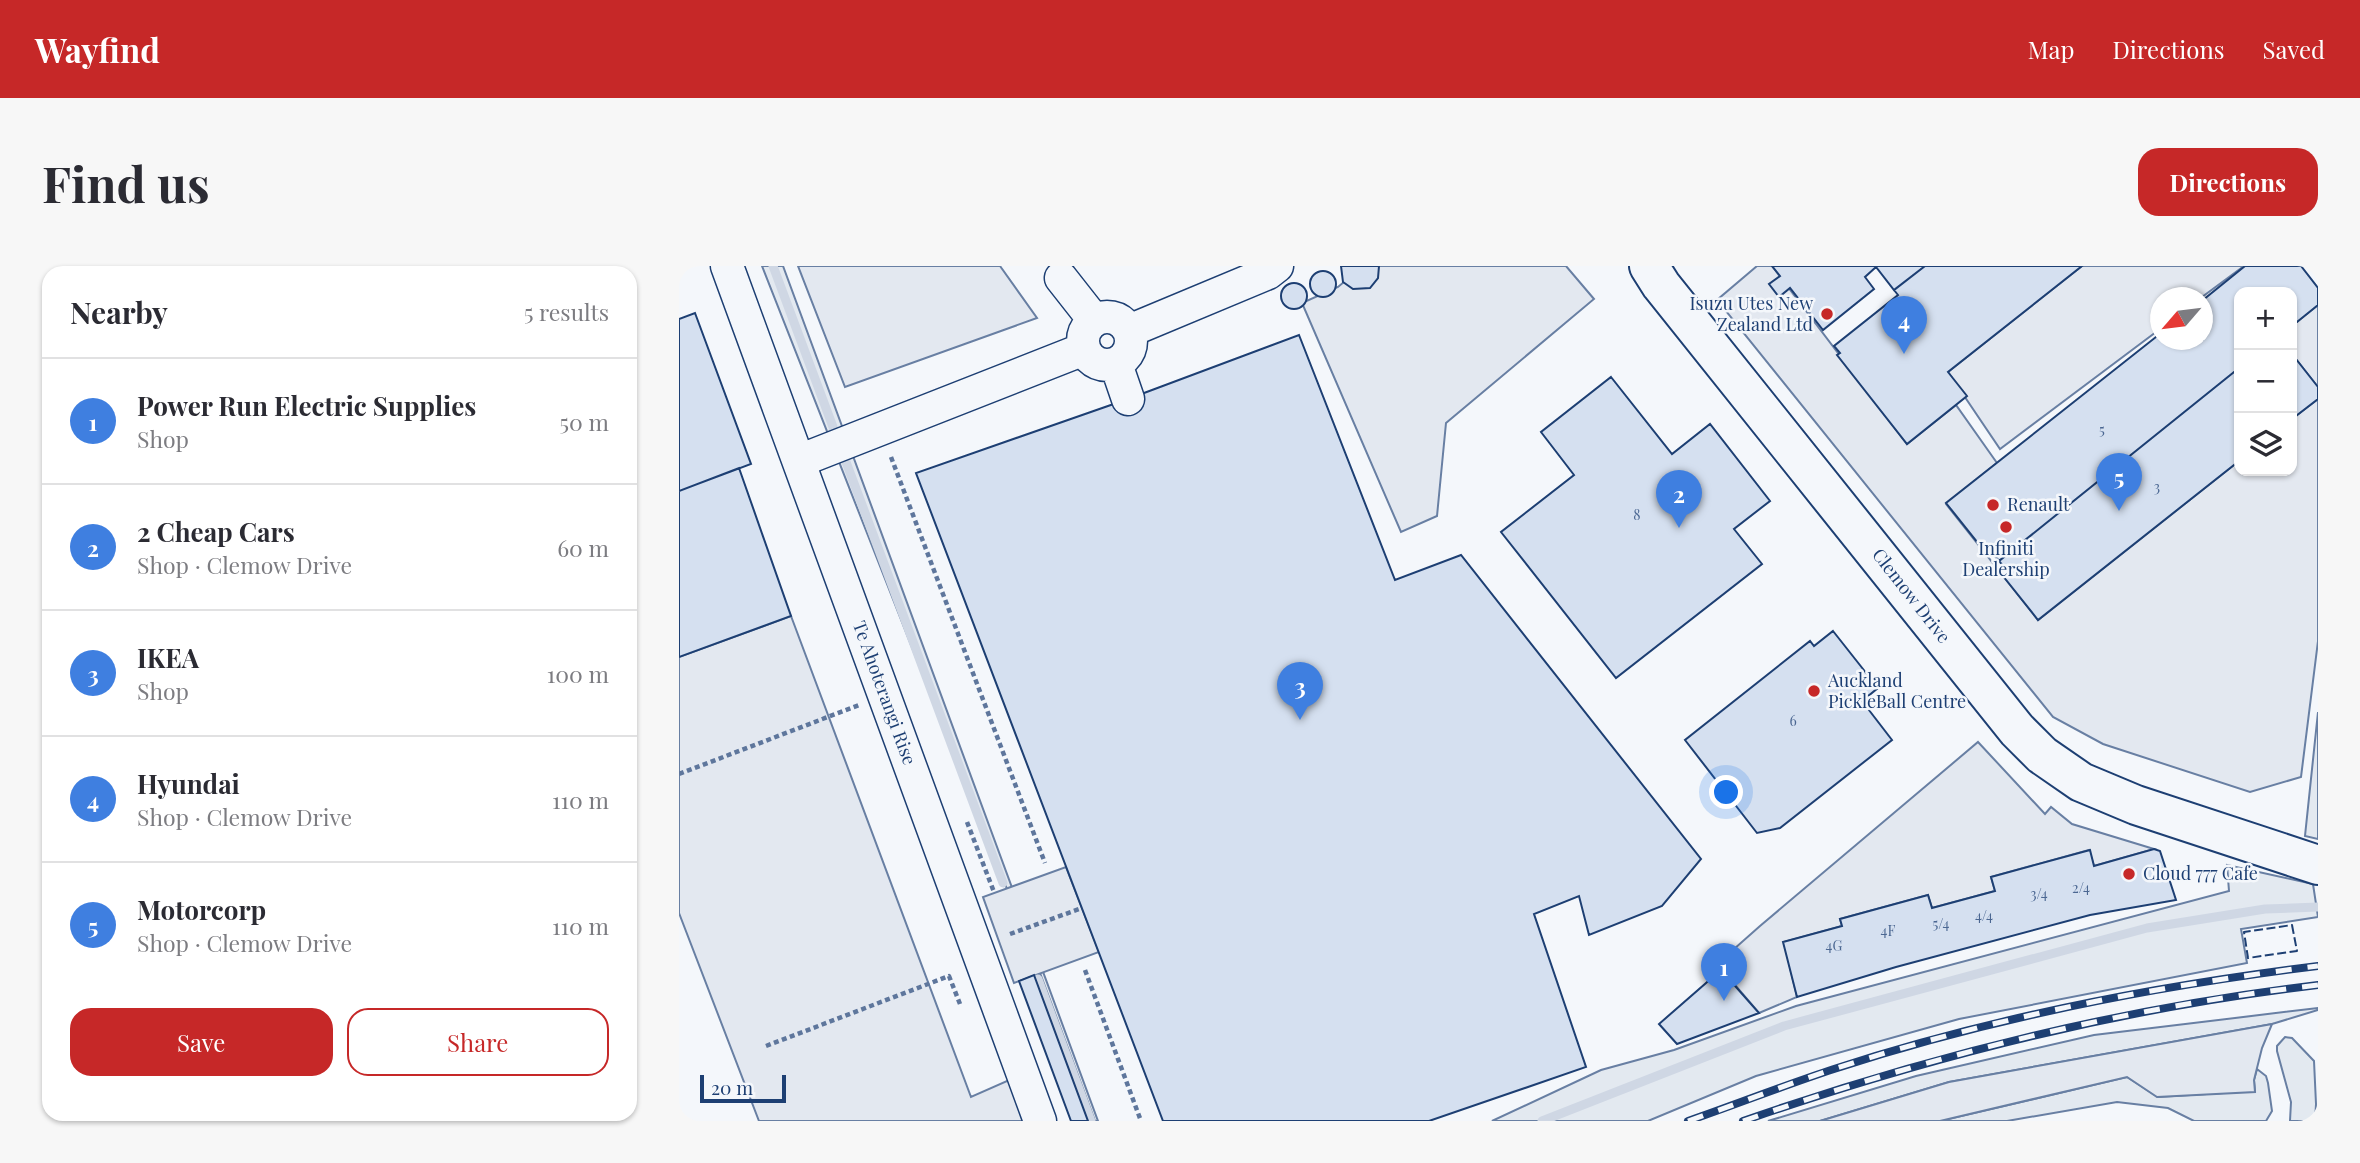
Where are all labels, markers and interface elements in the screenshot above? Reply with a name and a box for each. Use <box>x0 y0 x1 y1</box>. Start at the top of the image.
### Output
text: Wayfind <box>35 27 160 71</box>
text: Map <box>2028 33 2074 65</box>
text: Directions <box>2112 33 2225 65</box>
text: Saved <box>2263 33 2325 65</box>
button: Directions <box>2138 148 2318 216</box>
text: Find us <box>42 150 210 215</box>
north arrow <box>2150 287 2213 350</box>
map controls <box>2234 287 2297 476</box>
button: + <box>2234 287 2297 350</box>
place label: Isuzu Utes New Zealand Ltd <box>1689 291 1814 336</box>
text: Nearby <box>70 292 168 332</box>
text: 5 results <box>524 296 609 327</box>
pin: 4 <box>1881 296 1927 354</box>
marker: Isuzu Utes New Zealand Ltd <box>1819 306 1835 322</box>
button: − <box>2234 350 2297 413</box>
text: Power Run Electric Supplies <box>137 388 476 423</box>
text: 1 <box>89 406 97 437</box>
text: 50 m <box>560 406 609 437</box>
button: layers <box>2234 413 2297 476</box>
house number: 5 <box>2099 420 2105 439</box>
text: Shop <box>137 423 189 454</box>
pin: 5 <box>2096 453 2142 511</box>
pin: 2 <box>1656 470 1702 528</box>
house number: 3 <box>2154 477 2160 496</box>
place label: Renault <box>2007 492 2070 516</box>
marker: Renault <box>1985 497 2001 513</box>
house number: 8 <box>1633 505 1641 524</box>
text: 2 Cheap Cars <box>137 514 295 549</box>
marker: Infiniti Dealership <box>1998 519 2014 535</box>
text: 2 <box>87 532 99 563</box>
text: 60 m <box>557 532 609 563</box>
place label: Infiniti Dealership <box>1962 536 2050 581</box>
street label: Clemow Drive <box>1867 543 1956 648</box>
text: Shop · Clemow Drive <box>137 549 352 580</box>
street label: Te Ahoterangi Rise <box>848 617 922 768</box>
text: IKEA <box>137 640 199 675</box>
text: 3 <box>87 658 99 689</box>
text: 100 m <box>547 658 609 689</box>
pin: 3 <box>1277 662 1323 720</box>
place label: Auckland PickleBall Centre <box>1827 668 1966 713</box>
text: Shop <box>137 675 189 706</box>
marker: Auckland PickleBall Centre <box>1806 683 1822 699</box>
house number: 6 <box>1789 711 1797 730</box>
text: Hyundai <box>137 766 240 801</box>
your location <box>1709 775 1743 809</box>
text: 4 <box>87 784 99 815</box>
text: 110 m <box>552 784 609 815</box>
text: Shop · Clemow Drive <box>137 801 352 832</box>
place label: Cloud 777 Cafe <box>2143 861 2258 885</box>
marker: Cloud 777 Cafe <box>2121 866 2137 882</box>
house number: 2/4 <box>2072 878 2090 897</box>
house number: 3/4 <box>2030 884 2048 903</box>
text: Motorcorp <box>137 892 266 927</box>
house number: 4/4 <box>1975 906 1993 925</box>
text: 5 <box>88 910 98 941</box>
text: 110 m <box>552 910 609 941</box>
house number: 5/4 <box>1933 914 1950 933</box>
house number: 4F <box>1881 921 1895 940</box>
text: Shop · Clemow Drive <box>137 927 352 958</box>
house number: 4G <box>1826 936 1843 955</box>
pin: 1 <box>1701 943 1747 1001</box>
button: Save <box>70 1008 333 1076</box>
button: Share <box>347 1008 609 1076</box>
scale bar <box>700 1072 786 1104</box>
text: 20 m <box>711 1074 753 1100</box>

